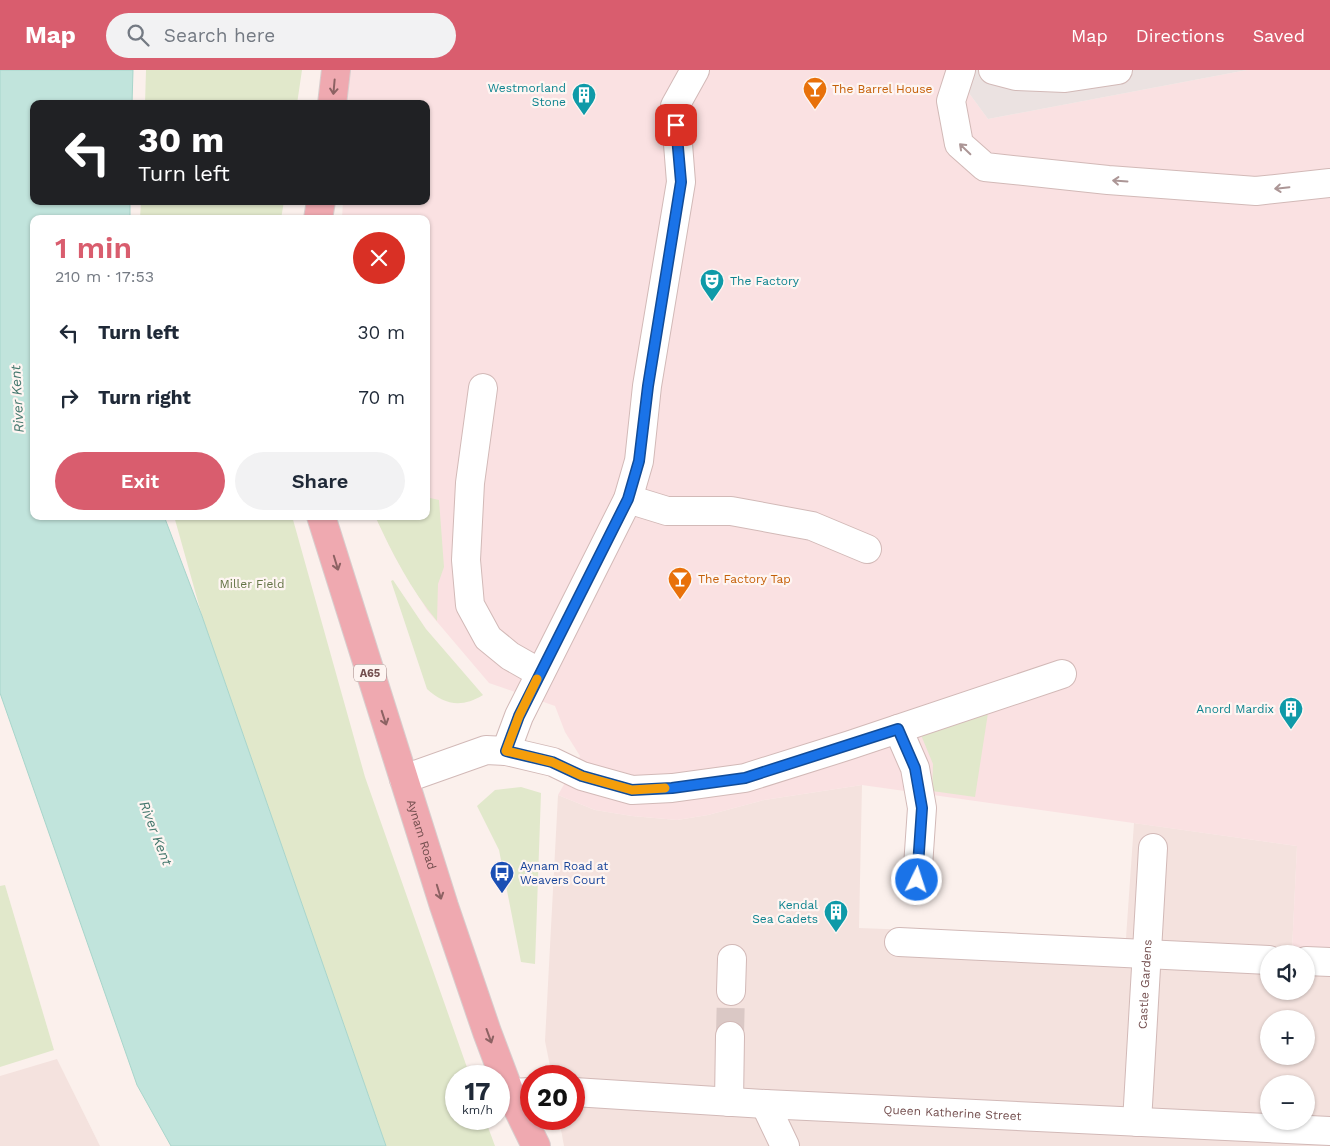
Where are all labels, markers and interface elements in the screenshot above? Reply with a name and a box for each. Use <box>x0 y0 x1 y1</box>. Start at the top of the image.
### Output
search box <box>106 13 456 58</box>
text: Map <box>25 21 76 49</box>
icon: search <box>124 21 152 49</box>
text: Search here <box>164 24 275 47</box>
text: Map <box>1071 25 1108 46</box>
text: Directions <box>1136 25 1225 46</box>
text: Saved <box>1253 25 1305 46</box>
bar icon: The Barrel House <box>802 76 828 110</box>
one-way arrow <box>329 79 339 95</box>
place label: Westmorland Stone <box>488 81 566 109</box>
building icon: Westmorland Stone <box>571 82 597 116</box>
place label: The Barrel House <box>832 82 933 96</box>
pin <box>655 104 697 146</box>
icon: arrive <box>662 111 690 139</box>
text: 30 m <box>138 119 224 161</box>
icon: left <box>55 120 120 185</box>
one-way arrow <box>959 143 971 155</box>
text: Turn left <box>138 161 230 186</box>
one-way arrow <box>1112 177 1128 186</box>
one-way arrow <box>1274 183 1290 193</box>
text: 1 min <box>55 230 132 265</box>
button: close <box>353 232 405 284</box>
text: 210 m · 17:53 <box>55 267 154 286</box>
theatre icon: The Factory <box>699 268 725 302</box>
place label: The Factory <box>730 274 800 288</box>
icon: left <box>55 319 83 347</box>
text: Turn left <box>98 321 179 344</box>
text: 30 m <box>358 321 405 344</box>
water label: River Kent <box>7 364 27 433</box>
icon: right <box>55 384 83 412</box>
text: Turn right <box>98 386 191 409</box>
text: 70 m <box>358 386 405 409</box>
button: Exit <box>55 452 225 510</box>
button: Share <box>235 452 405 510</box>
one-way arrow <box>331 554 341 570</box>
bar icon: The Factory Tap <box>667 566 693 600</box>
place label: The Factory Tap <box>698 572 791 586</box>
park label: Miller Field <box>219 577 285 591</box>
road number: A65 <box>354 664 386 682</box>
building icon: Anord Mardix <box>1278 696 1304 730</box>
place label: Anord Mardix <box>1196 702 1274 716</box>
one-way arrow <box>380 710 390 726</box>
street label: Aynam Road <box>404 798 439 871</box>
water label: River Kent <box>136 799 176 868</box>
position arrow <box>890 853 942 905</box>
place label: Aynam Road at Weavers Court <box>520 859 608 887</box>
bus stop icon: Aynam Road at Weavers Court <box>489 860 515 894</box>
one-way arrow <box>435 884 445 900</box>
place label: Kendal Sea Cadets <box>752 898 818 926</box>
building icon: Kendal Sea Cadets <box>823 899 849 933</box>
street label: Castle Gardens <box>1135 939 1155 1029</box>
map controls <box>1260 945 1315 1130</box>
button: sound <box>1260 945 1315 1000</box>
button: + <box>1260 1010 1315 1065</box>
one-way arrow <box>485 1028 494 1044</box>
speed limit sign: 20 <box>520 1065 585 1130</box>
button: − <box>1260 1075 1315 1130</box>
text: 17 <box>465 1077 490 1106</box>
text: km/h <box>462 1103 493 1117</box>
street label: Queen Katherine Street <box>883 1103 1022 1123</box>

